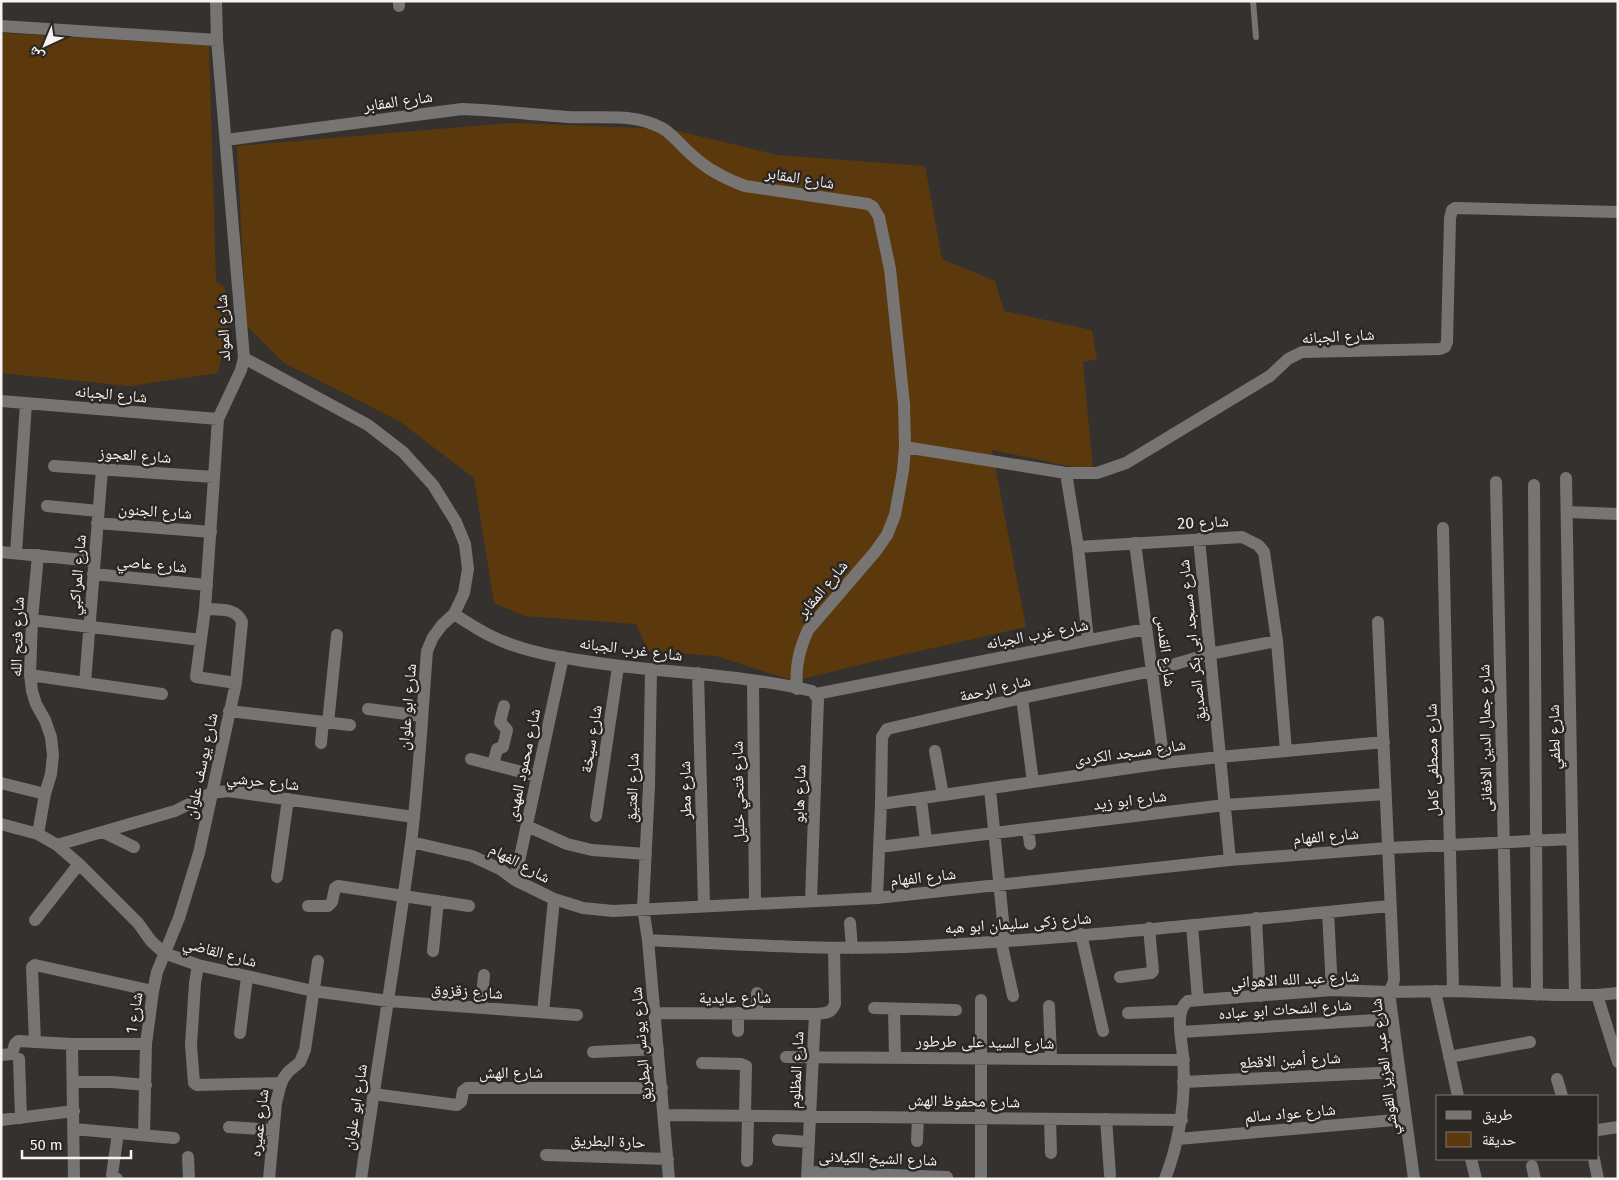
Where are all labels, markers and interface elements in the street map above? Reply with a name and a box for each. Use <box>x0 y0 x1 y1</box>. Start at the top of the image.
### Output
north arrow <box>20 20 70 70</box>
text: ش <box>25 43 48 65</box>
street label: شارع المقابر <box>361 87 434 116</box>
street label: شارع المقابر <box>763 163 836 194</box>
street label: شارع المولد <box>212 294 235 362</box>
street label: شارع الجبانه <box>1301 325 1375 348</box>
street label: شارع الجبانه <box>74 381 148 408</box>
street label: شارع العجوز <box>97 443 172 468</box>
street label: شارع الجنون <box>117 499 193 524</box>
street label: شارع 20 <box>1177 511 1229 534</box>
street label: شارع المراكبي <box>64 534 93 616</box>
street label: شارع عاصي <box>116 551 188 580</box>
street label: شارع المقابر <box>792 556 852 623</box>
street label: شارع مسجد ابى بكر الصديق <box>1174 558 1211 724</box>
street label: شارع فتح الله <box>6 596 29 678</box>
street label: شارع القدس <box>1151 614 1180 688</box>
street label: شارع غرب الجبانه <box>984 615 1090 654</box>
street label: شارع غرب الجبانه <box>578 633 684 666</box>
street label: شارع ابو علوان <box>394 663 421 751</box>
street label: شارع جمال الدين الافغانى <box>1474 664 1497 812</box>
street label: شارع الرحمة <box>958 671 1033 706</box>
street label: شارع مصطفى كامل <box>1422 703 1443 817</box>
street label: شارع سيخة <box>576 704 607 775</box>
street label: شارع لطفي <box>1544 704 1567 770</box>
street label: شارع محمود المهدى <box>502 707 545 823</box>
street label: شارع يوسف علوان <box>180 711 223 821</box>
street label: شارع مسجد الكردى <box>1073 735 1187 770</box>
street label: شارع فتحي خليل <box>728 741 751 843</box>
street label: شارع العتيق <box>621 753 644 823</box>
street label: شارع مطر <box>675 761 696 820</box>
street label: شارع هابو <box>788 764 811 824</box>
street label: شارع حرشي <box>225 768 300 797</box>
street label: شارع ابو زيد <box>1092 786 1168 815</box>
street label: شارع الفهام <box>1292 824 1360 849</box>
street label: شارع الفهام <box>486 839 554 888</box>
street label: شارع الفهام <box>889 864 957 891</box>
street label: شارع زكى سليمان ابو هبه <box>944 908 1092 939</box>
street label: شارع القاضي <box>180 933 259 974</box>
street label: شارع عبد الله الاهواني <box>1230 966 1360 995</box>
street label: شارع زقزوق <box>430 979 504 1004</box>
street label: شارع يونس البطريق <box>626 986 657 1104</box>
street label: شارع عايدية <box>699 988 771 1008</box>
street label: شارع 1 <box>122 991 147 1035</box>
street label: شارع الشحات ابو عباده <box>1218 995 1352 1024</box>
street label: شارع عبد العزيز القوشي <box>1366 997 1405 1137</box>
street label: شارع المظلوم <box>784 1031 809 1109</box>
street label: شارع السيد على طرطور <box>915 1031 1054 1054</box>
street label: شارع أمين الاقطع <box>1239 1048 1341 1073</box>
street label: شارع ابو علوان <box>339 1062 372 1152</box>
street label: شارع الهش <box>479 1063 543 1083</box>
street label: شارع عميره <box>245 1088 274 1158</box>
street label: شارع محفوظ الهش <box>908 1091 1020 1112</box>
legend <box>1436 1095 1599 1160</box>
street label: شارع عواد سالم <box>1244 1100 1336 1127</box>
text: طريق <box>1482 1106 1513 1125</box>
scale bar <box>22 1128 131 1160</box>
street label: حارة البطريق <box>570 1130 646 1153</box>
text: حديقة <box>1482 1131 1517 1149</box>
text: 50 m <box>30 1136 63 1154</box>
street label: شارع الشيخ الكيلانى <box>818 1146 938 1171</box>

